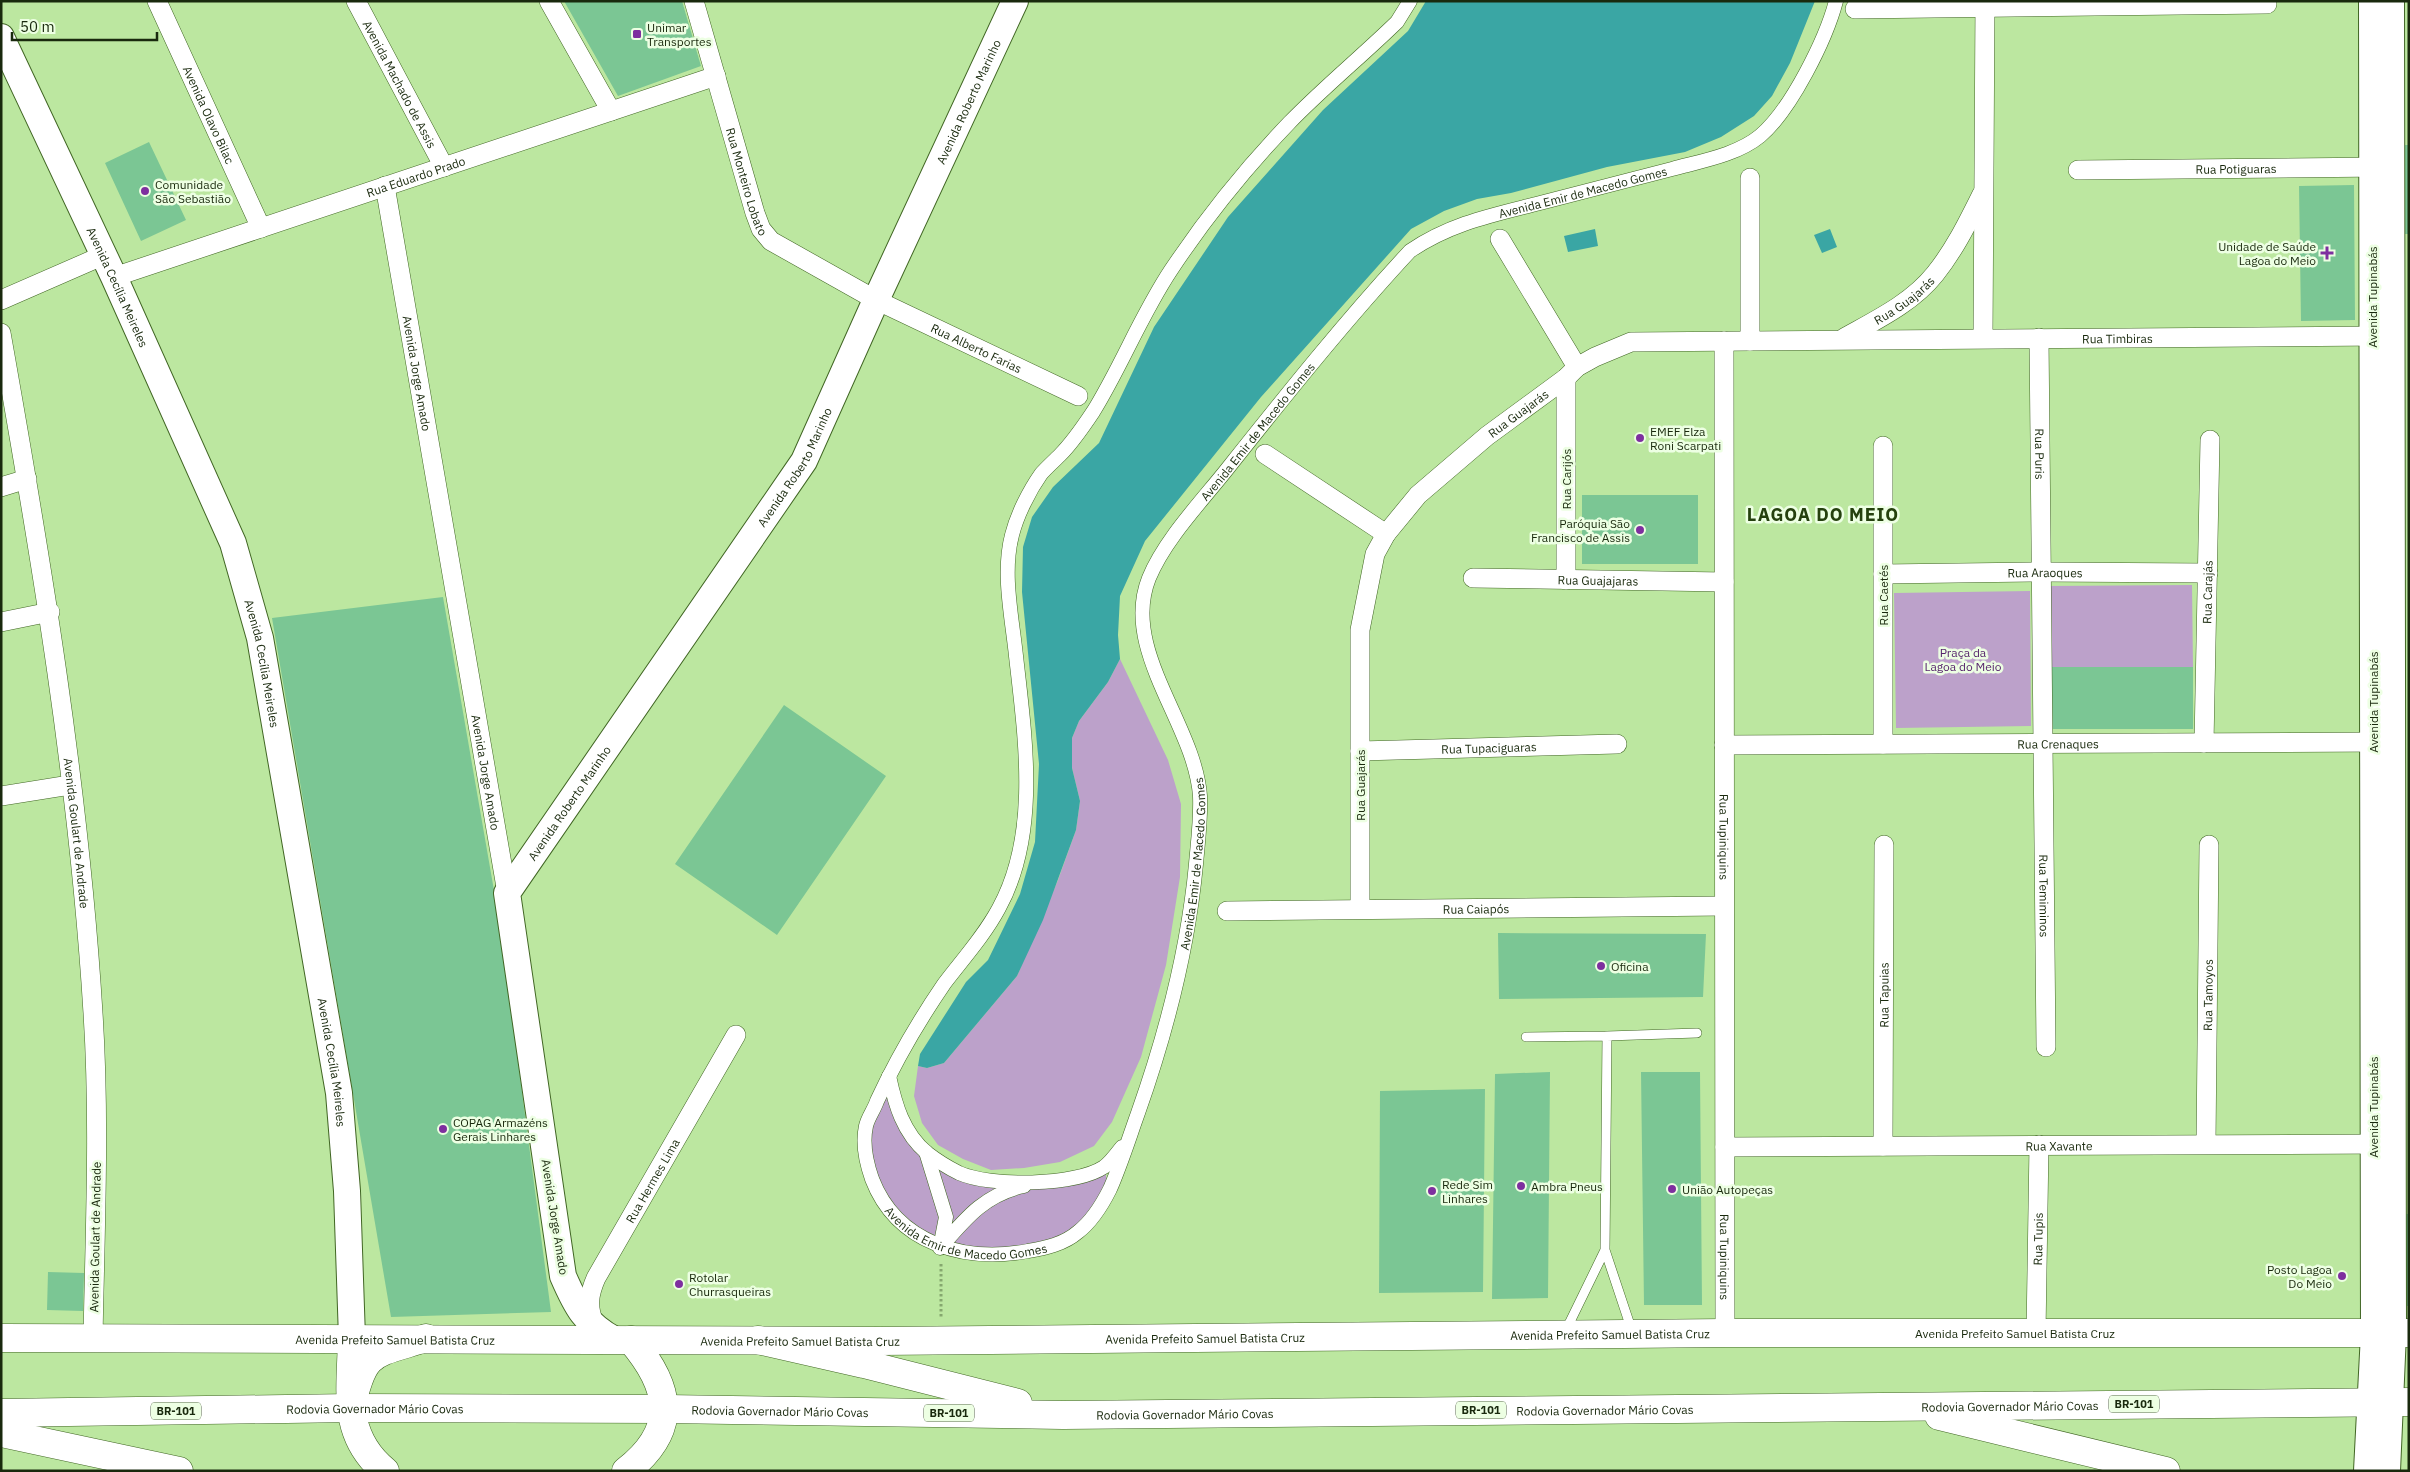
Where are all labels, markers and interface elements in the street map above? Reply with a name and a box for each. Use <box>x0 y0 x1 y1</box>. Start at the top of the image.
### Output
scale bar <box>12 10 158 42</box>
text: 50 m <box>20 17 55 36</box>
street label: Avenida Machado de Assis <box>360 18 440 151</box>
place label: Unimar Transportes <box>647 20 712 49</box>
marker: Unimar Transportes <box>631 28 643 40</box>
street label: Avenida Roberto Marinho <box>933 37 1004 166</box>
street label: Avenida Olavo Bilac <box>180 63 238 166</box>
street label: Rua Monteiro Lobato <box>723 126 771 239</box>
street label: Rua Eduardo Prado <box>364 153 467 200</box>
street label: Rua Potiguaras <box>2195 161 2277 176</box>
street label: Avenida Emir de Macedo Gomes <box>1497 163 1669 221</box>
place label: Comunidade São Sebastião <box>155 177 231 206</box>
marker: Comunidade São Sebastião <box>139 185 151 197</box>
street label: Avenida Cecília Meireles <box>84 224 152 350</box>
place label: Unidade de Saúde Lagoa do Meio <box>2218 239 2316 268</box>
marker: Unidade de Saúde Lagoa do Meio <box>2320 246 2334 260</box>
street label: Avenida Tupinabás <box>2365 246 2380 348</box>
street label: Rua Guajarás <box>1871 273 1937 327</box>
street label: Avenida Jorge Amado <box>400 314 435 432</box>
street label: Rua Alberto Farias <box>929 320 1024 376</box>
street label: Rua Timbiras <box>2082 330 2153 346</box>
street label: Avenida Emir de Macedo Gomes <box>1197 359 1318 503</box>
street label: Rua Guajarás <box>1485 386 1551 440</box>
street label: Avenida Roberto Marinho <box>754 405 835 529</box>
place label: EMEF Elza Roni Scarpati <box>1650 424 1721 453</box>
street label: Rua Puris <box>2032 428 2048 480</box>
marker: EMEF Elza Roni Scarpati <box>1634 432 1646 444</box>
street label: Rua Carijós <box>1559 449 1574 509</box>
district label: LAGOA DO MEIO <box>1747 503 1899 526</box>
place label: Paróquia São Francisco de Assis <box>1531 516 1630 545</box>
marker: Paróquia São Francisco de Assis <box>1634 524 1646 536</box>
street label: Rua Carajás <box>2199 560 2215 624</box>
street label: Rua Caetés <box>1876 564 1891 625</box>
street label: Rua Araoques <box>2007 564 2083 580</box>
street label: Rua Guajajaras <box>1557 572 1639 588</box>
street label: Avenida Cecília Meireles <box>242 598 283 729</box>
park label: Praça da Lagoa do Meio <box>1924 645 2002 674</box>
street label: Avenida Tupinabás <box>2366 651 2381 753</box>
street label: Avenida Jorge Amado <box>469 713 504 831</box>
street label: Rua Crenaques <box>2017 736 2099 751</box>
street label: Rua Tupaciguaras <box>1441 739 1537 756</box>
street label: Avenida Roberto Marinho <box>524 742 614 863</box>
street label: Rua Guajarás <box>1353 749 1368 821</box>
street label: Avenida Goulart de Andrade <box>61 757 92 909</box>
street label: Avenida Emir de Macedo Gomes <box>1176 776 1208 951</box>
street label: Rua Tupiniquins <box>1717 794 1732 880</box>
street label: Rua Temiminos <box>2037 854 2052 938</box>
street label: Rua Caiapós <box>1443 901 1510 916</box>
place label: Oficina <box>1611 959 1649 974</box>
street label: Rua Tamoyos <box>2200 959 2215 1031</box>
marker: Oficina <box>1595 960 1607 972</box>
street label: Rua Tapuias <box>1876 962 1891 1028</box>
street label: Avenida Cecília Meireles <box>315 997 349 1128</box>
street label: Avenida Tupinabás <box>2366 1056 2381 1158</box>
place label: COPAG Armazéns Gerais Linhares <box>453 1115 548 1144</box>
marker: COPAG Armazéns Gerais Linhares <box>437 1123 449 1135</box>
street label: Rua Hermes Lima <box>622 1135 683 1225</box>
street label: Rua Xavante <box>2025 1138 2093 1153</box>
street label: Avenida Jorge Amado <box>538 1158 572 1276</box>
street label: Avenida Goulart de Andrade <box>86 1161 104 1313</box>
place label: Rede Sim Linhares <box>1442 1177 1493 1206</box>
place label: Ambra Pneus <box>1531 1179 1603 1194</box>
marker: Ambra Pneus <box>1515 1180 1527 1192</box>
place label: União Autopeças <box>1682 1182 1773 1197</box>
marker: União Autopeças <box>1666 1183 1678 1195</box>
marker: Rede Sim Linhares <box>1426 1185 1438 1197</box>
street label: Avenida Emir de Macedo Gomes <box>882 1203 1049 1262</box>
street label: Rua Tupis <box>2030 1212 2045 1265</box>
street label: Rua Tupiniquins <box>1717 1214 1732 1300</box>
place label: Posto Lagoa Do Meio <box>2267 1262 2333 1291</box>
place label: Rotolar Churrasqueiras <box>689 1270 771 1299</box>
marker: Posto Lagoa Do Meio <box>2336 1270 2348 1282</box>
marker: Rotolar Churrasqueiras <box>673 1278 685 1290</box>
street label: Avenida Prefeito Samuel Batista Cruz <box>1510 1326 1710 1343</box>
street label: Avenida Prefeito Samuel Batista Cruz <box>1915 1326 2115 1341</box>
street label: Avenida Prefeito Samuel Batista Cruz <box>1105 1329 1305 1346</box>
street label: Avenida Prefeito Samuel Batista Cruz <box>295 1332 495 1347</box>
street label: Avenida Prefeito Samuel Batista Cruz <box>700 1333 900 1349</box>
road number: BR-101 <box>2109 1396 2159 1412</box>
street label: Rodovia Governador Mário Covas <box>1921 1397 2099 1414</box>
street label: Rodovia Governador Mário Covas <box>286 1400 464 1416</box>
street label: Rodovia Governador Mário Covas <box>1516 1401 1694 1418</box>
road number: BR-101 <box>151 1402 201 1420</box>
street label: Rodovia Governador Mário Covas <box>691 1402 869 1420</box>
road number: BR-101 <box>1456 1402 1506 1418</box>
road number: BR-101 <box>924 1405 974 1422</box>
street label: Rodovia Governador Mário Covas <box>1096 1405 1274 1422</box>

